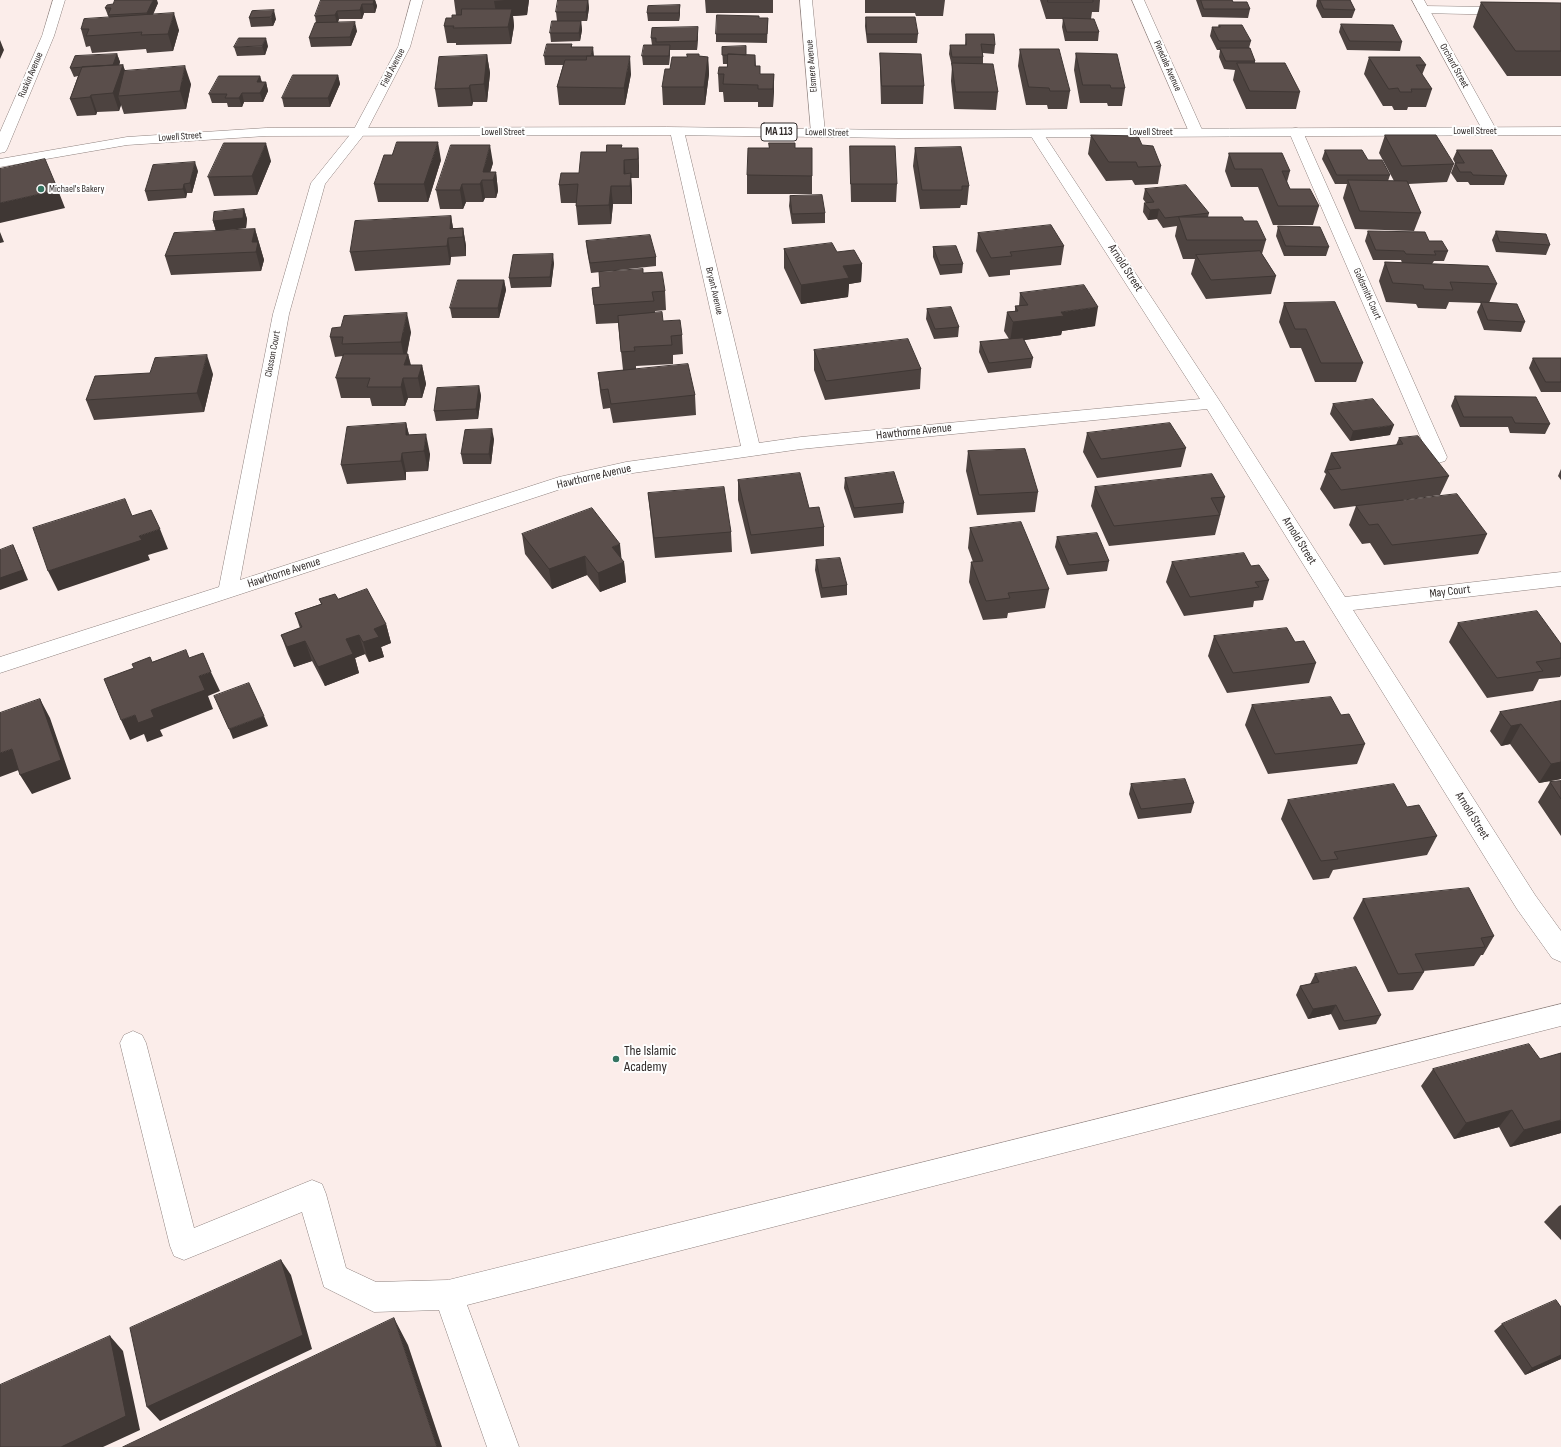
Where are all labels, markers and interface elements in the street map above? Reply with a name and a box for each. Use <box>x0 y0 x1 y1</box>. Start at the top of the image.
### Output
street label: Elsmere Avenue <box>804 39 820 93</box>
street label: Pinedale Avenue <box>1150 39 1184 93</box>
street label: Orchard Street <box>1437 42 1471 90</box>
street label: Field Avenue <box>378 47 408 89</box>
street label: Ruskin Avenue <box>16 50 46 100</box>
road number: MA 113 <box>761 123 797 141</box>
street label: Lowell Street <box>1453 125 1497 137</box>
street label: Lowell Street <box>481 126 525 138</box>
street label: Lowell Street <box>1129 126 1173 138</box>
street label: Lowell Street <box>805 127 849 139</box>
street label: Lowell Street <box>158 129 202 145</box>
place label: Michael's Bakery <box>49 183 104 195</box>
marker: Michael's Bakery <box>36 184 46 194</box>
street label: Arnold Street <box>1104 242 1146 294</box>
street label: Bryant Avenue <box>703 266 725 316</box>
street label: Goldsmith Court <box>1350 266 1384 322</box>
street label: Closson Court <box>263 330 283 378</box>
street label: Hawthorne Avenue <box>876 421 952 443</box>
street label: Hawthorne Avenue <box>555 461 633 493</box>
street label: Arnold Street <box>1279 515 1319 567</box>
street label: Hawthorne Avenue <box>246 554 322 592</box>
street label: May Court <box>1429 582 1471 602</box>
street label: Arnold Street <box>1452 790 1492 842</box>
place label: The Islamic Academy <box>624 1043 676 1076</box>
marker: The Islamic Academy <box>611 1054 621 1064</box>

